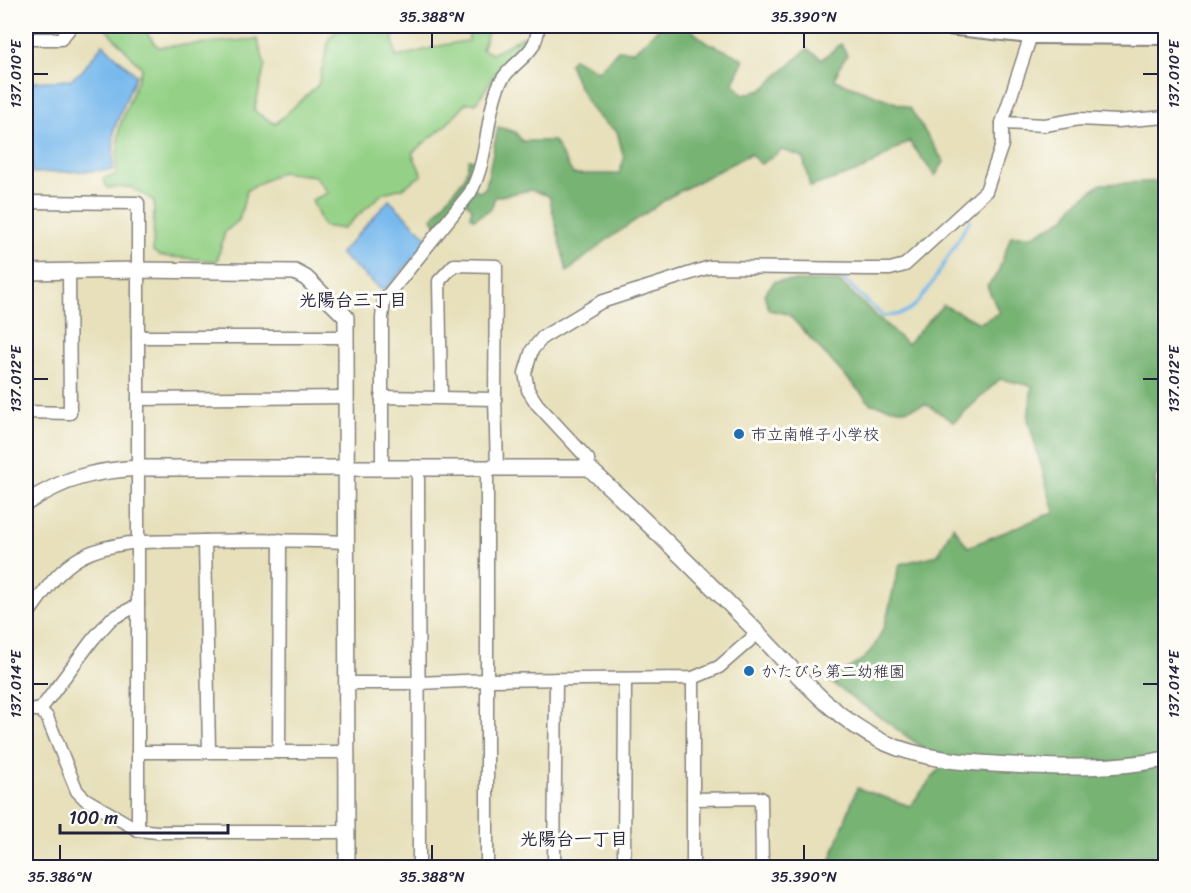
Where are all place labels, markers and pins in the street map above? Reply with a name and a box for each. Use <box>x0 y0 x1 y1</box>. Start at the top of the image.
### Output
place label: 市立南帷子小学校 <box>751 420 879 449</box>
marker: 市立南帷子小学校 <box>732 427 746 441</box>
place label: かたびら第二幼稚園 <box>761 657 905 686</box>
marker: かたびら第二幼稚園 <box>742 664 756 678</box>

